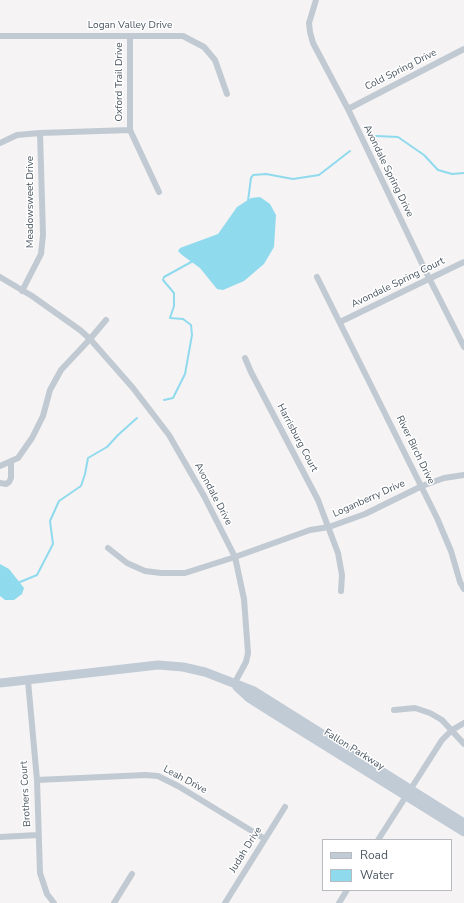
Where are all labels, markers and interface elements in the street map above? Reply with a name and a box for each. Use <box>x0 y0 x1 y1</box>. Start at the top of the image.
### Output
street label: Logan Valley Drive <box>88 20 172 32</box>
street label: Oxford Trail Drive <box>114 42 126 122</box>
street label: Cold Spring Drive <box>363 47 439 93</box>
street label: Avondale Spring Drive <box>360 123 416 219</box>
street label: Meadowsweet Drive <box>25 156 37 248</box>
street label: Avondale Spring Court <box>349 255 447 311</box>
street label: Harrisburg Court <box>274 402 320 474</box>
street label: River Birch Drive <box>393 414 437 486</box>
street label: Avondale Drive <box>192 461 234 527</box>
street label: Loganberry Drive <box>331 478 407 520</box>
street label: Fallon Parkway <box>322 727 386 773</box>
street label: Brothers Court <box>18 761 34 827</box>
street label: Leah Drive <box>161 763 209 797</box>
street label: Judah Drive <box>227 825 265 875</box>
legend <box>322 839 452 891</box>
text: Road <box>360 847 388 863</box>
text: Water <box>360 867 394 883</box>

